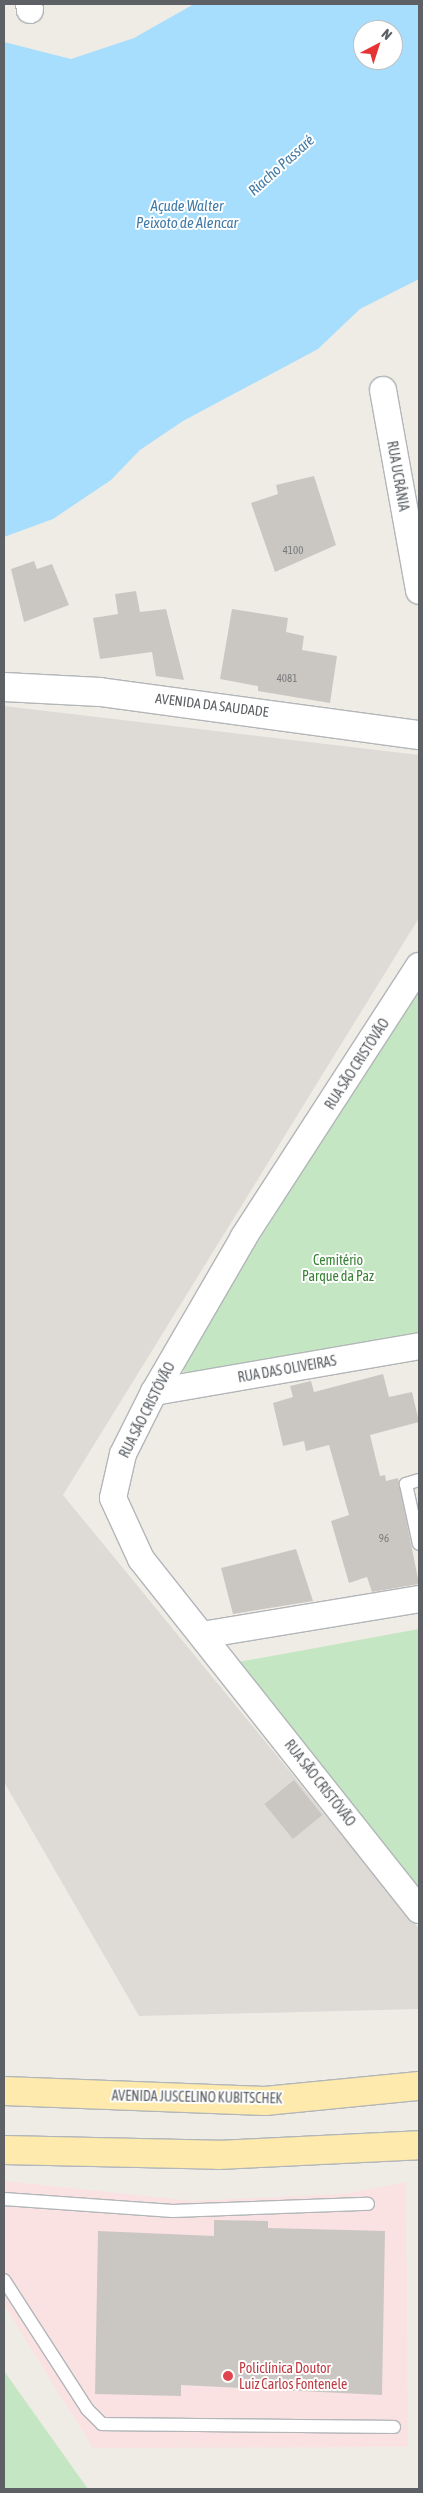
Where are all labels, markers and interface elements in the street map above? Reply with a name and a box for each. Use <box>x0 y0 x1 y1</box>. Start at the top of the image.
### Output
north arrow <box>353 20 403 70</box>
text: N <box>379 25 395 43</box>
water label: Riacho Passaré <box>244 131 318 199</box>
water label: Açude Walter Peixoto de Alencar <box>136 196 238 231</box>
street label: RUA UCRÂNIA <box>384 440 412 512</box>
house number: 4100 <box>283 543 303 557</box>
house number: 4081 <box>277 671 297 685</box>
street label: AVENIDA DA SAUDADE <box>154 690 270 720</box>
street label: RUA SÃO CRISTÓVÃO <box>321 1015 393 1113</box>
park label: Cemitério Parque da Paz <box>302 1252 374 1284</box>
street label: RUA DAS OLIVEIRAS <box>236 1352 338 1386</box>
street label: RUA SÃO CRISTÓVÃO <box>116 1359 178 1461</box>
house number: 96 <box>379 1531 389 1545</box>
street label: RUA SÃO CRISTÓVÃO <box>281 1736 359 1830</box>
street label: AVENIDA JUSCELINO KUBITSCHEK <box>112 2087 282 2107</box>
place label: Policlínica Doutor Luiz Carlos Fontenele <box>239 2360 347 2392</box>
marker: Policlínica Doutor Luiz Carlos Fontenele <box>221 2369 235 2383</box>

